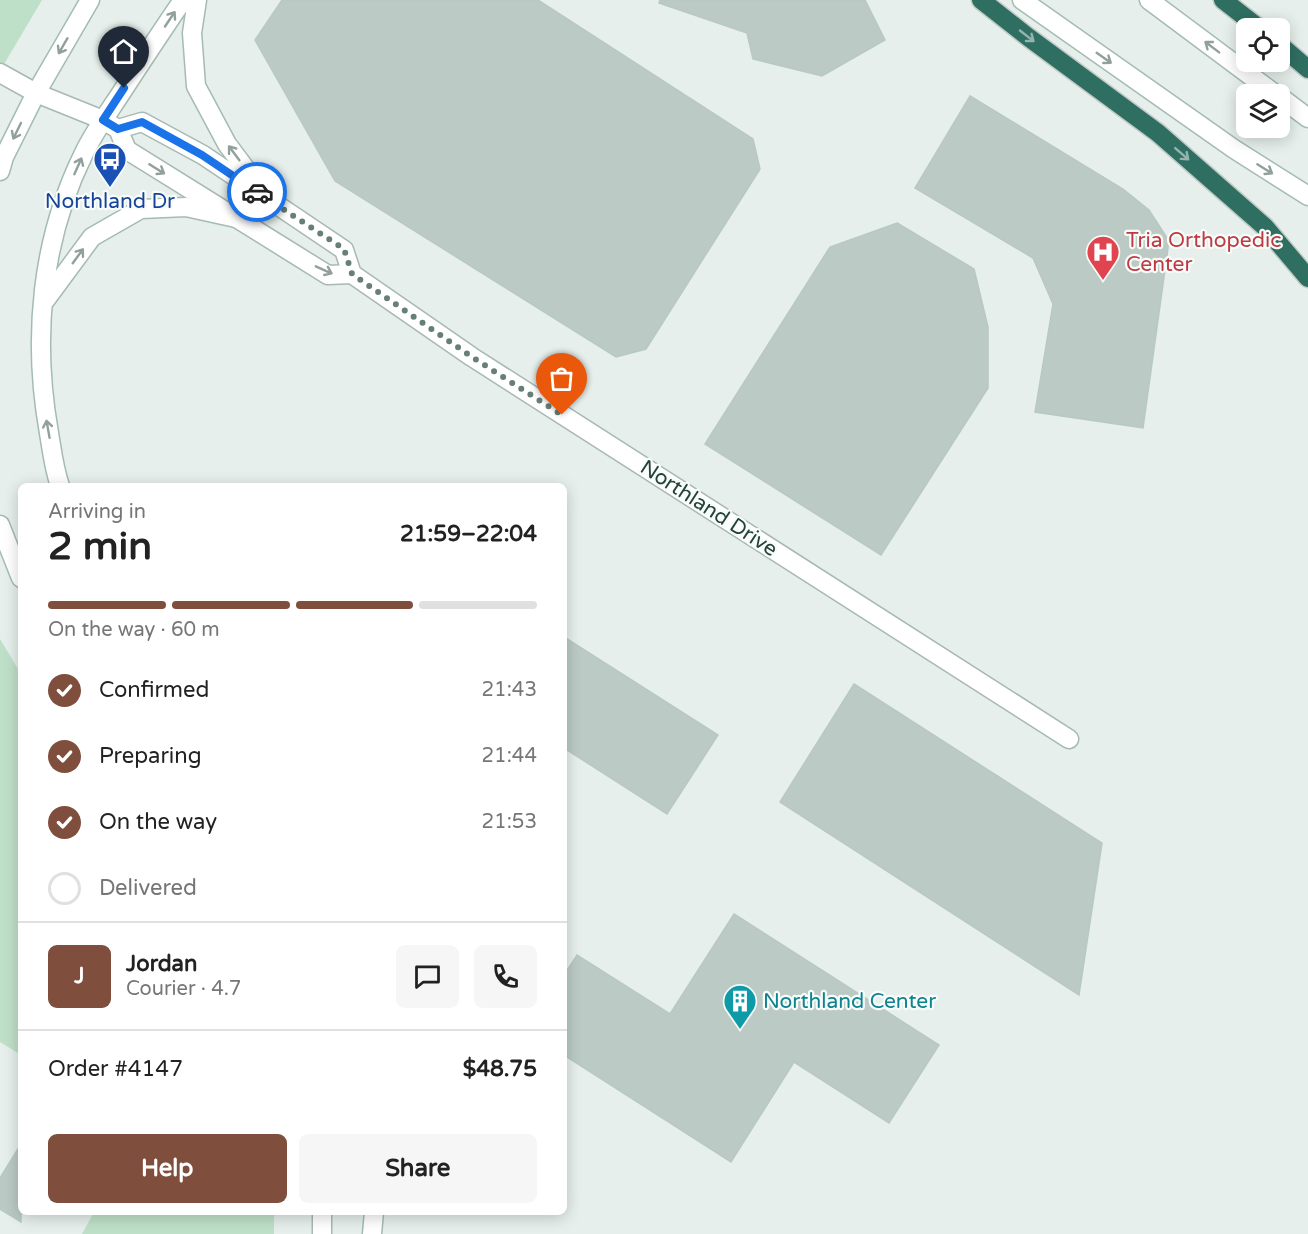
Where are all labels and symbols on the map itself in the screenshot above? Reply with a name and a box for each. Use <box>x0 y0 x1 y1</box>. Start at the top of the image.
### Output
one-way arrow <box>164 11 176 28</box>
pin <box>98 26 149 88</box>
one-way arrow <box>1019 30 1035 43</box>
one-way arrow <box>57 37 69 54</box>
one-way arrow <box>1204 41 1220 54</box>
one-way arrow <box>1095 52 1111 64</box>
one-way arrow <box>10 122 22 140</box>
bus stop icon: Northland Dr <box>92 141 128 188</box>
one-way arrow <box>227 145 240 161</box>
one-way arrow <box>1174 147 1189 161</box>
one-way arrow <box>73 157 84 176</box>
courier <box>227 162 287 222</box>
one-way arrow <box>1256 162 1273 175</box>
one-way arrow <box>149 163 166 176</box>
place label: Northland Dr <box>45 189 175 214</box>
place label: Tria Orthopedic Center <box>1126 228 1281 277</box>
hospital icon: Tria Orthopedic Center <box>1085 234 1121 281</box>
one-way arrow <box>71 249 84 265</box>
one-way arrow <box>314 265 332 276</box>
pin <box>536 353 587 415</box>
one-way arrow <box>42 420 53 439</box>
street label: Northland Drive <box>635 455 782 562</box>
building icon: Northland Center <box>722 983 758 1030</box>
place label: Northland Center <box>763 989 936 1014</box>

